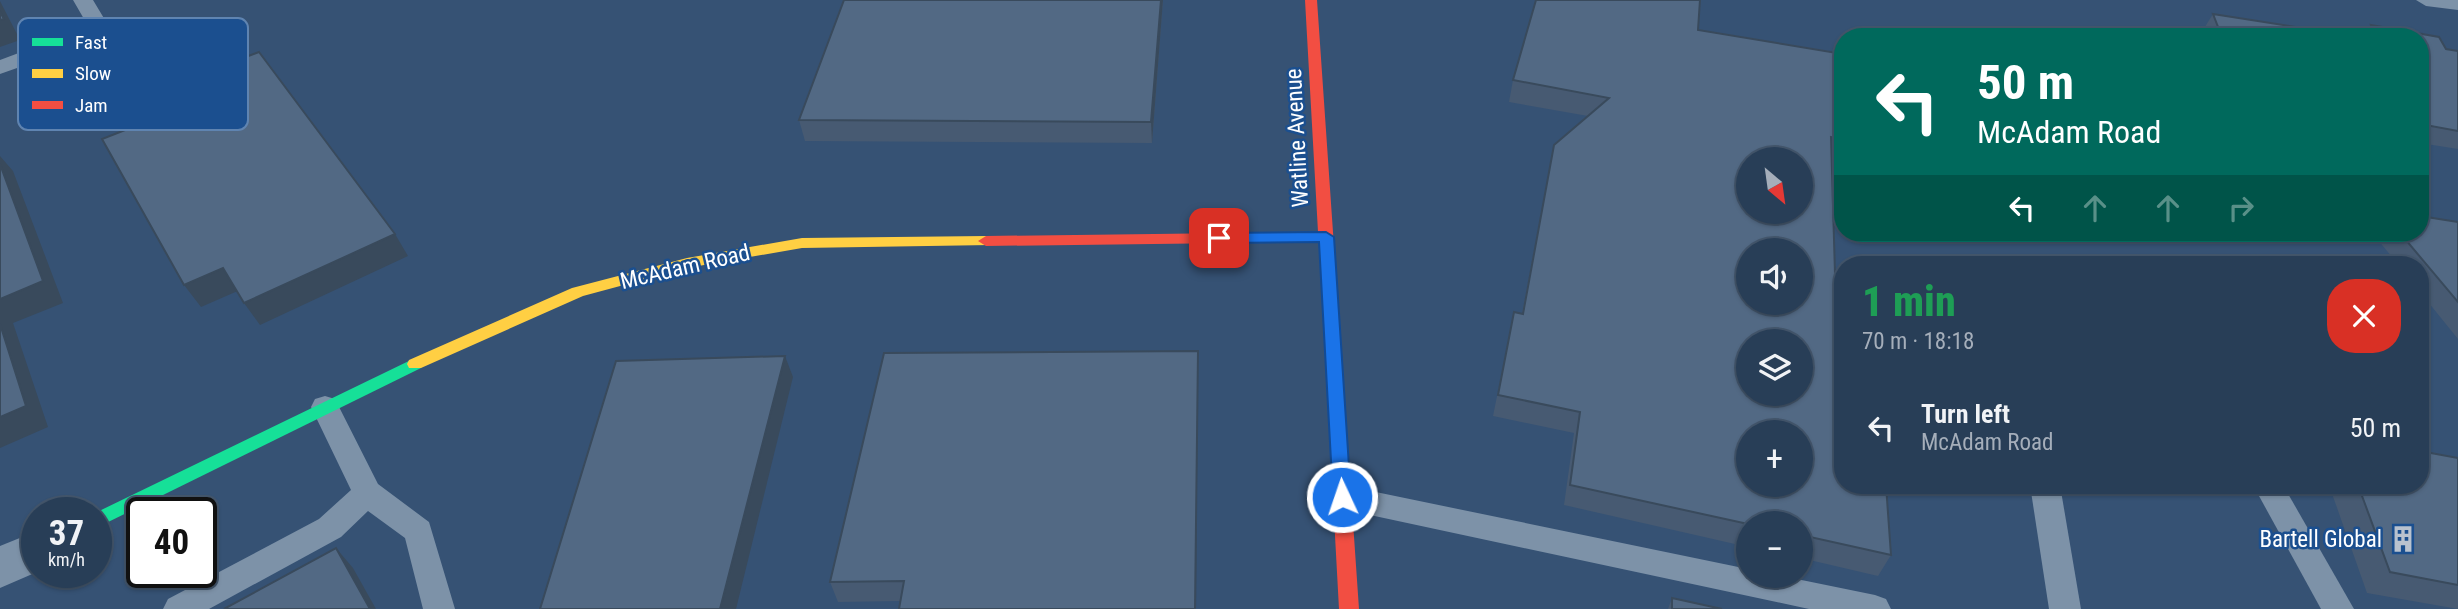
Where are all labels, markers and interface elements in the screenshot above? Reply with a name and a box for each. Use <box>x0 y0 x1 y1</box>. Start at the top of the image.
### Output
legend <box>18 18 248 130</box>
text: Fast <box>75 31 107 54</box>
text: 50 m <box>1977 54 2074 111</box>
icon: left <box>1862 56 1953 147</box>
text: Slow <box>75 62 111 85</box>
street label: Watline Avenue <box>1280 68 1314 208</box>
text: Jam <box>75 94 108 117</box>
text: McAdam Road <box>1977 113 2161 151</box>
north arrow <box>1736 147 1813 224</box>
map controls <box>1736 147 1813 588</box>
icon: left <box>2003 189 2041 227</box>
icon: ahead <box>2076 189 2114 227</box>
icon: ahead <box>2149 189 2187 227</box>
icon: right <box>2222 189 2260 227</box>
pin <box>1189 208 1249 268</box>
icon: arrive <box>1200 219 1238 257</box>
button: sound <box>1736 238 1813 315</box>
street label: McAdam Road <box>617 239 753 295</box>
text: 1 min <box>1862 277 1956 326</box>
button: close <box>2327 279 2401 353</box>
text: 70 m · 18:18 <box>1862 328 1974 355</box>
button: layers <box>1736 329 1813 406</box>
text: Turn left <box>1921 399 2010 429</box>
icon: left <box>1862 409 1900 447</box>
text: 50 m <box>2350 413 2401 443</box>
button: + <box>1736 420 1813 497</box>
text: McAdam Road <box>1921 429 2053 456</box>
position arrow <box>1305 460 1379 534</box>
speed limit sign: 40 <box>126 497 217 588</box>
button: − <box>1736 511 1813 588</box>
text: 37 <box>49 513 84 554</box>
building icon: Bartell Global <box>2388 524 2418 554</box>
place label: Bartell Global <box>2259 526 2382 553</box>
text: km/h <box>48 549 85 570</box>

